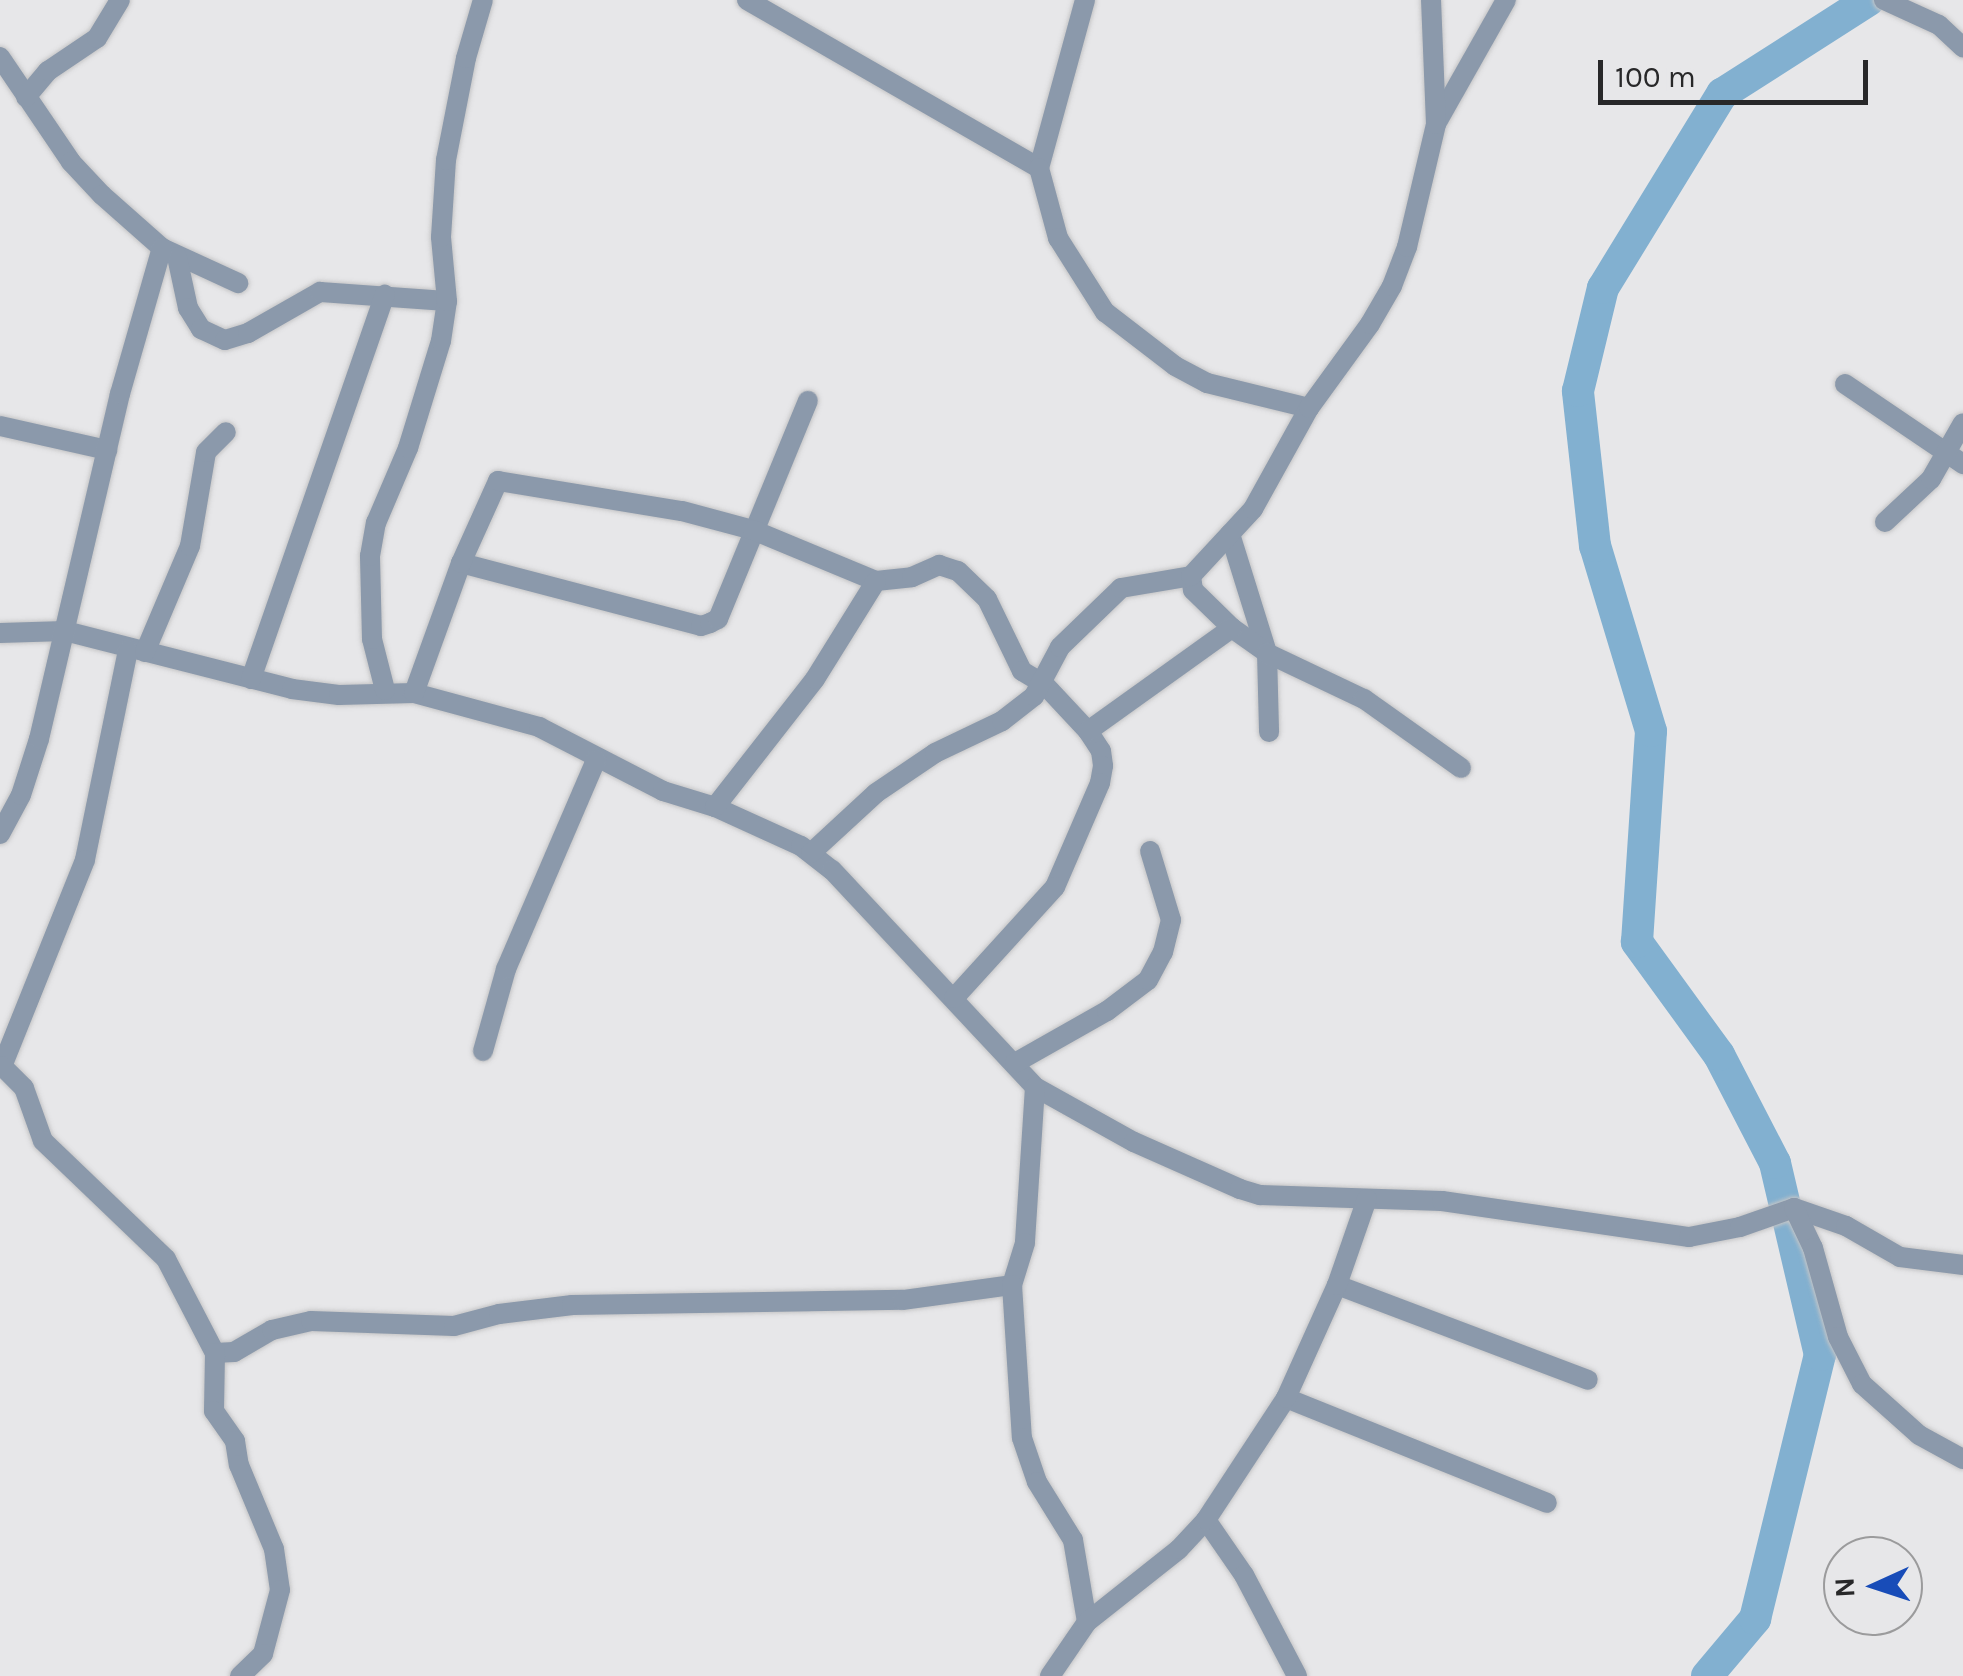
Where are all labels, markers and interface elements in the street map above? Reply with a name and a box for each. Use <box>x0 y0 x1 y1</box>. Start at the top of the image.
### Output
scale bar <box>1603 40 1873 102</box>
text: 100 m <box>1615 59 1696 95</box>
north arrow <box>1823 1536 1923 1636</box>
text: N <box>1828 1577 1862 1598</box>

